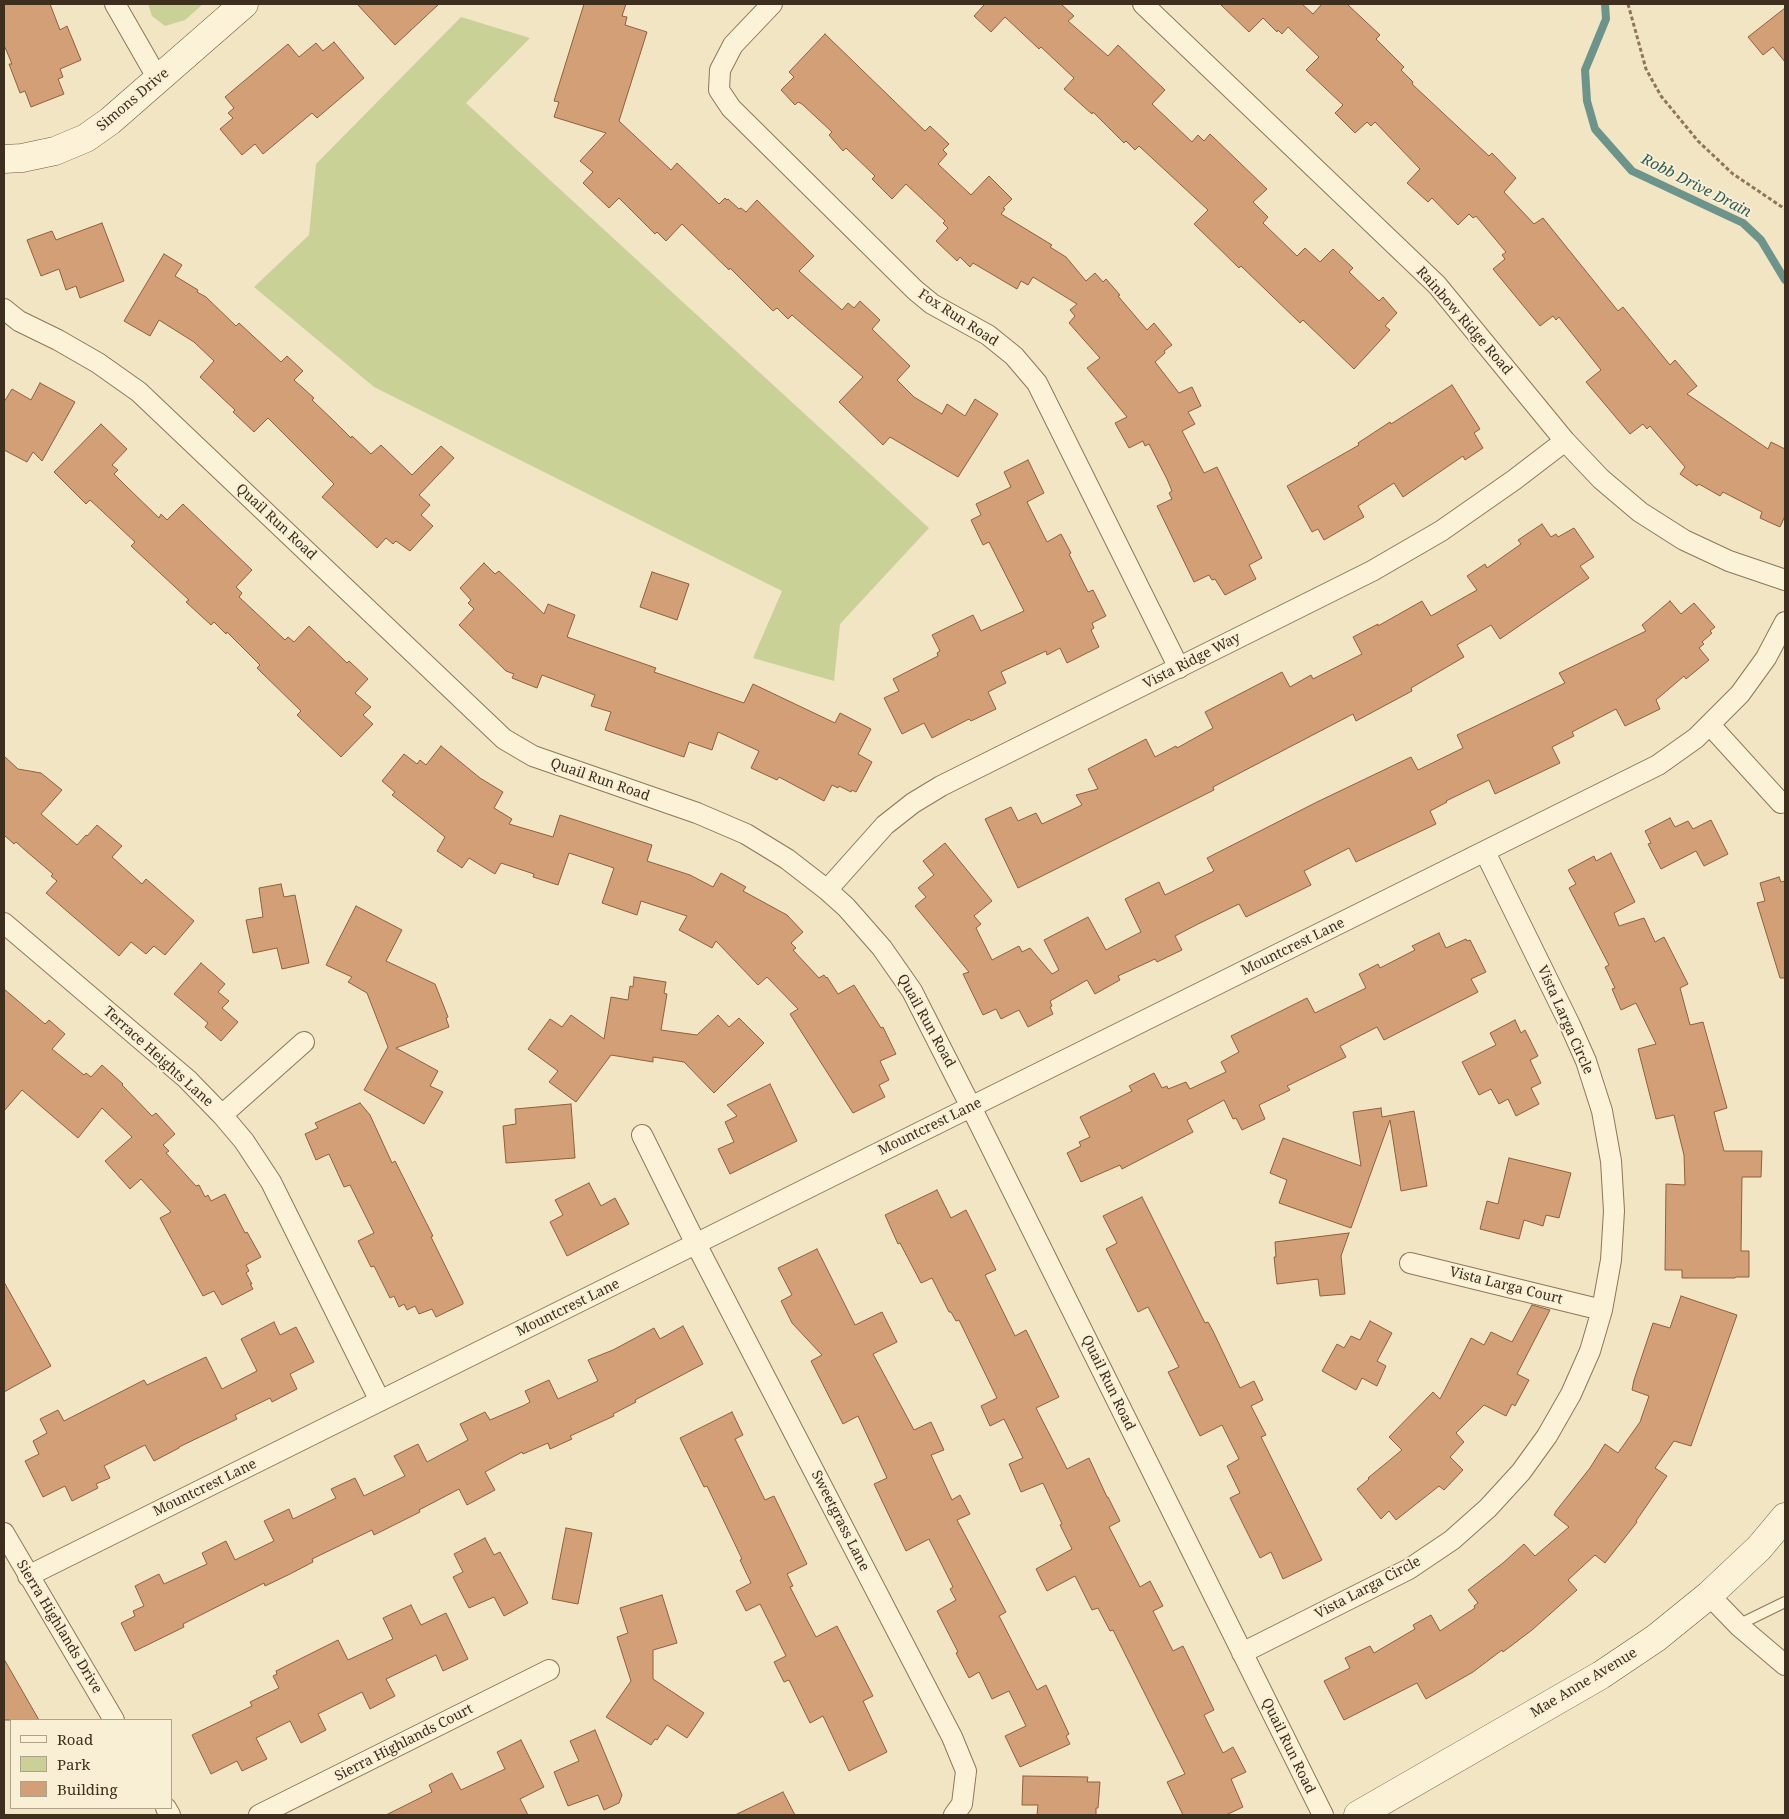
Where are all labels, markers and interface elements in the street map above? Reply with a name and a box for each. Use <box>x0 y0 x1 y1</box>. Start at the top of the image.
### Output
street label: Simons Drive <box>93 65 173 135</box>
water label: Robb Drive Drain <box>1638 151 1754 221</box>
street label: Rainbow Ridge Road <box>1413 264 1515 378</box>
street label: Fox Run Road <box>915 286 1001 350</box>
street label: Quail Run Road <box>232 480 320 564</box>
street label: Vista Ridge Way <box>1141 629 1243 693</box>
street label: Quail Run Road <box>548 755 652 805</box>
street label: Mountcrest Lane <box>1239 915 1347 979</box>
street label: Vista Larga Circle <box>1533 963 1597 1077</box>
street label: Quail Run Road <box>893 971 959 1071</box>
street label: Terrace Heights Lane <box>100 1003 216 1111</box>
street label: Mountcrest Lane <box>876 1095 984 1159</box>
street label: Vista Larga Court <box>1448 1264 1564 1308</box>
street label: Mountcrest Lane <box>514 1276 622 1340</box>
street label: Quail Run Road <box>1078 1333 1138 1433</box>
street label: Mountcrest Lane <box>151 1456 259 1520</box>
street label: Sweetgrass Lane <box>807 1468 873 1574</box>
street label: Vista Larga Circle <box>1312 1553 1424 1623</box>
street label: Sierra Highlands Drive <box>12 1557 106 1697</box>
street label: Mae Anne Avenue <box>1528 1645 1640 1721</box>
street label: Quail Run Road <box>1258 1696 1318 1796</box>
street label: Sierra Highlands Court <box>332 1701 476 1785</box>
legend <box>10 1719 172 1809</box>
text: Road <box>57 1729 93 1749</box>
text: Park <box>57 1754 90 1774</box>
text: Building <box>57 1779 118 1799</box>

